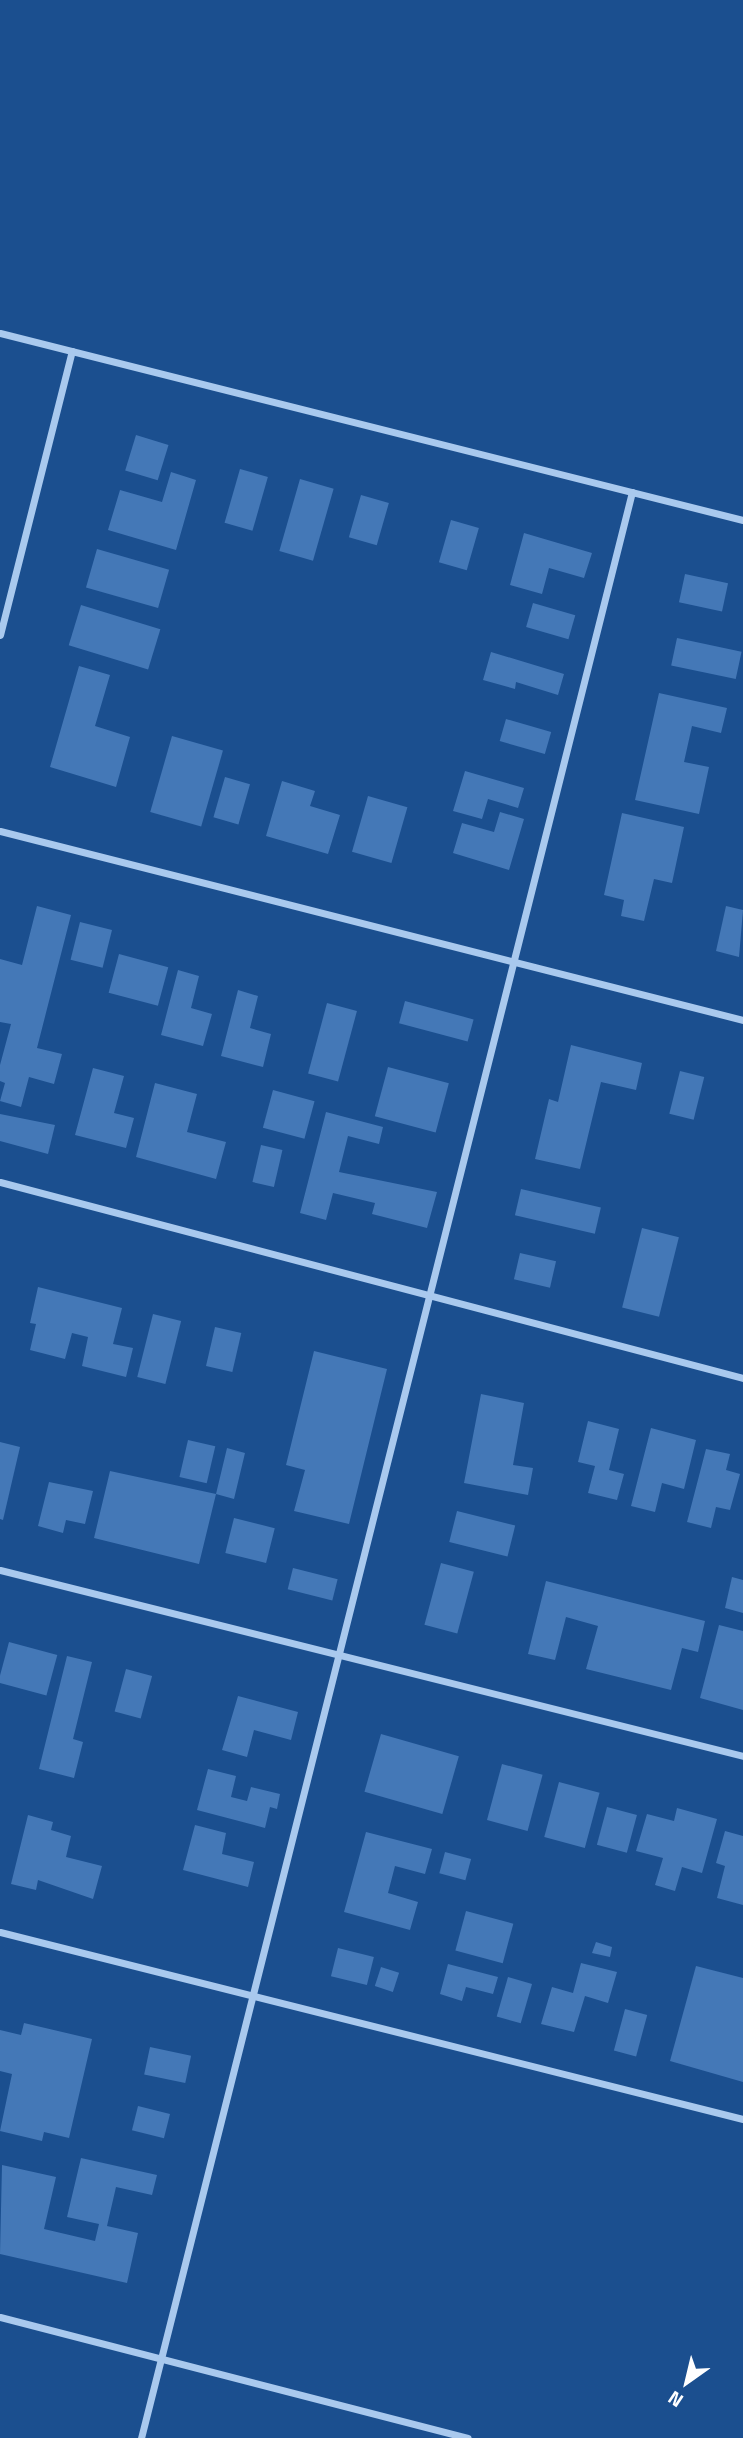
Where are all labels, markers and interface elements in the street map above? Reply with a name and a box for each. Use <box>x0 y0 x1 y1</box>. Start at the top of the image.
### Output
north arrow <box>652 2347 722 2417</box>
text: N <box>661 2384 689 2416</box>

